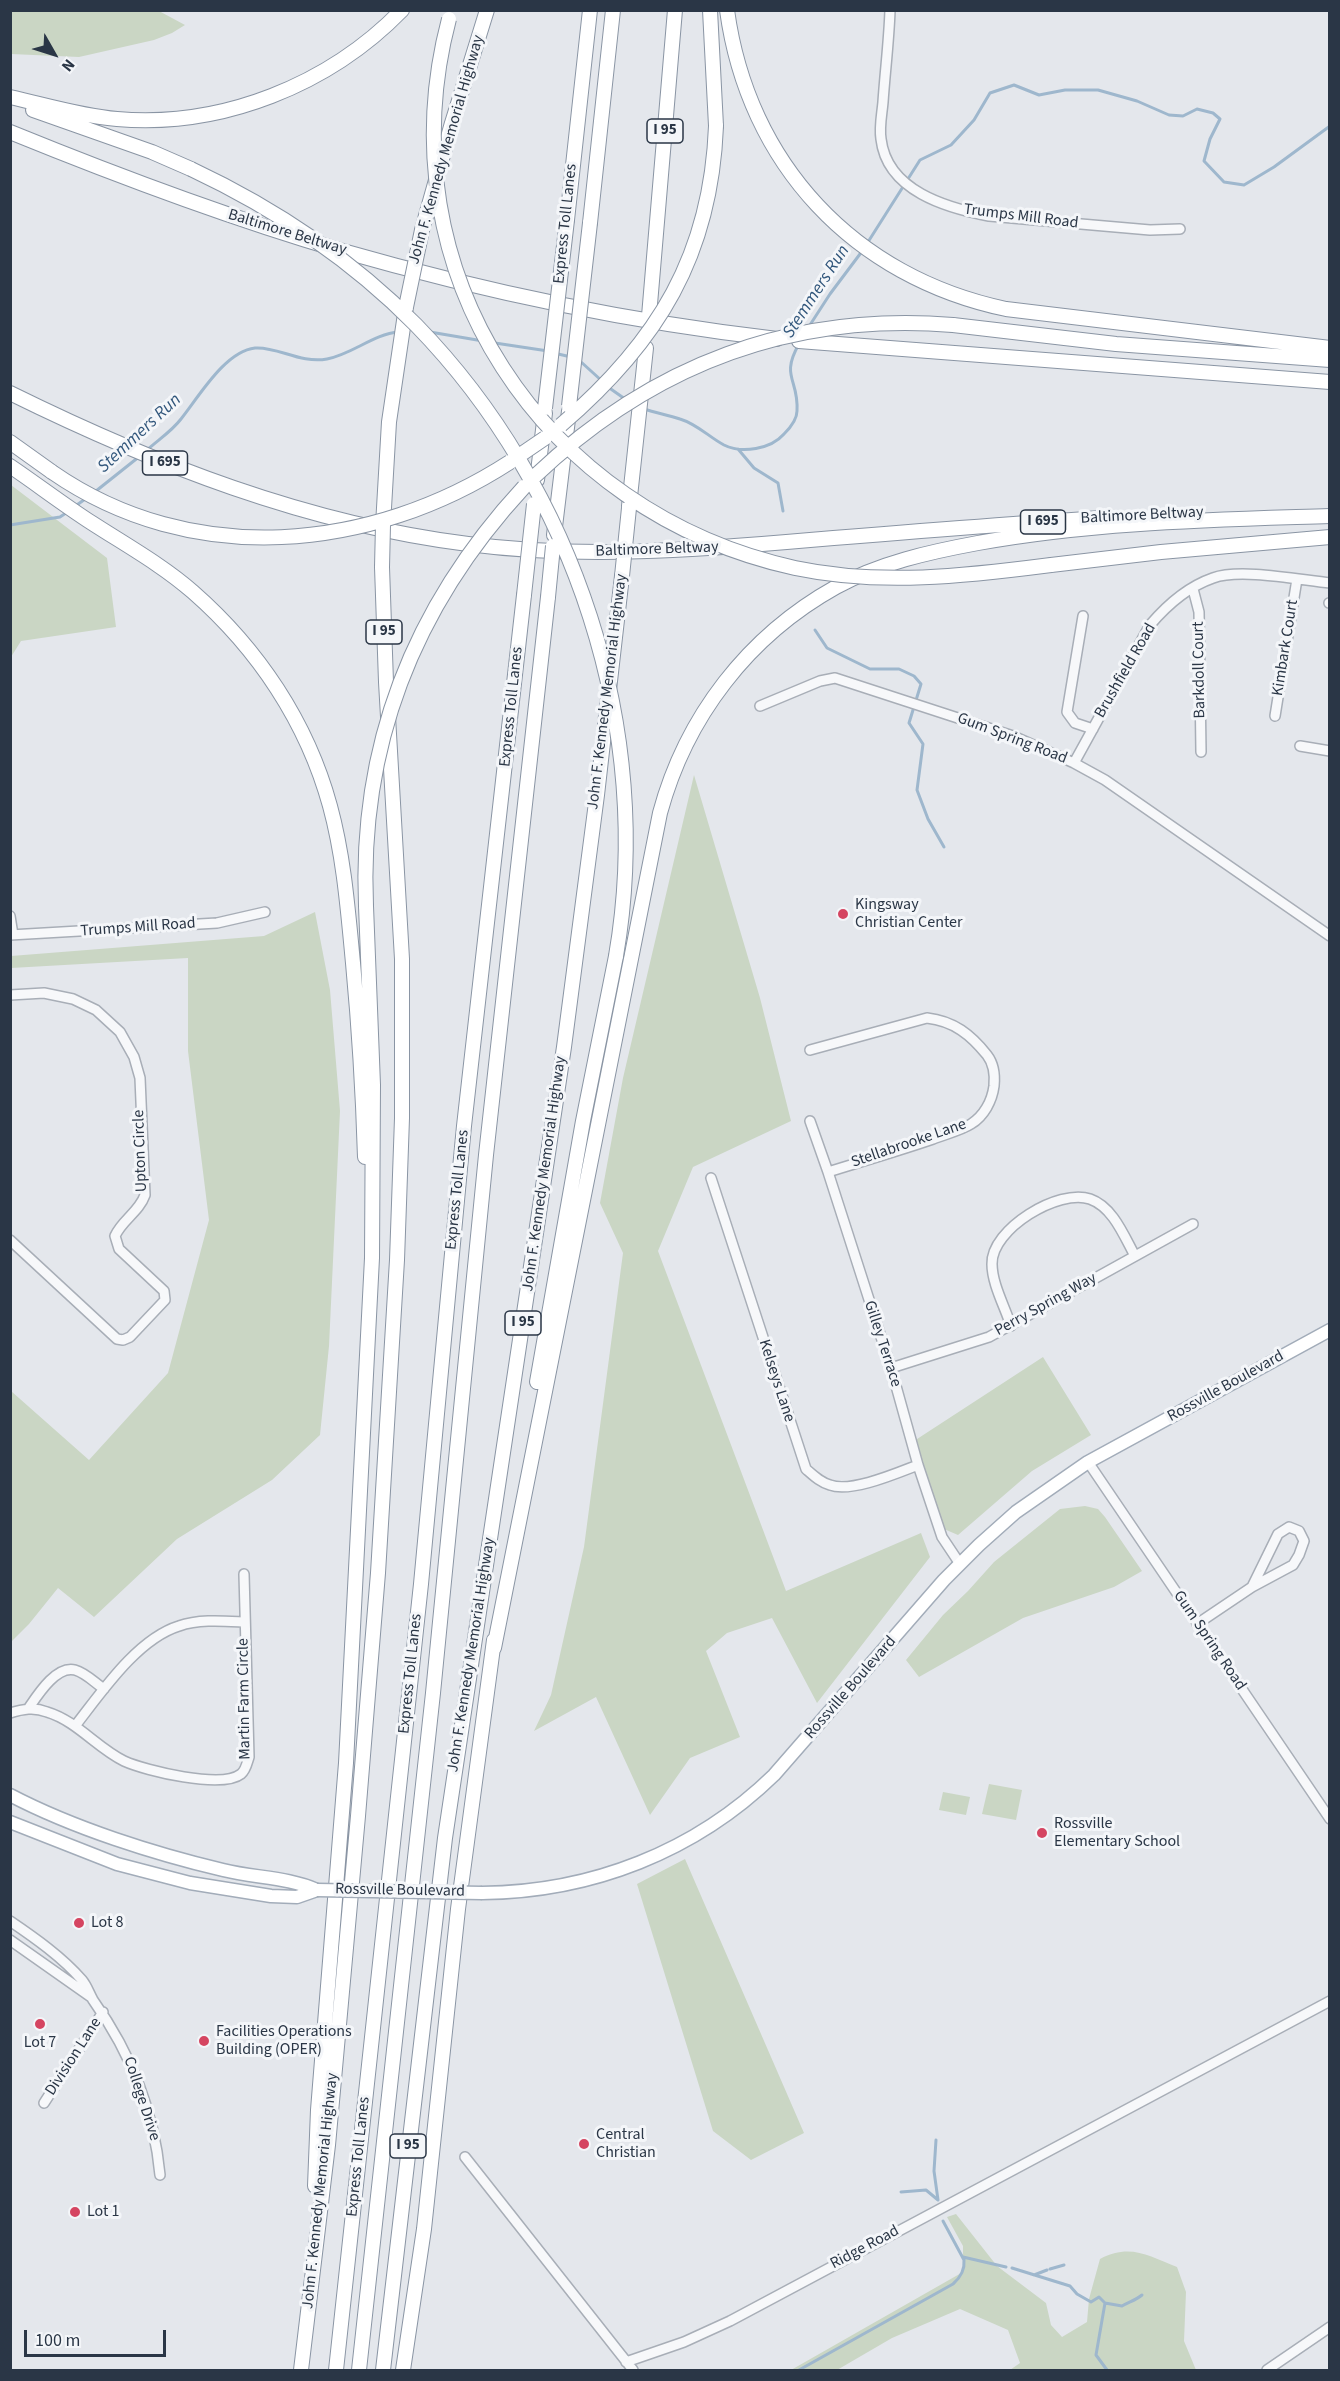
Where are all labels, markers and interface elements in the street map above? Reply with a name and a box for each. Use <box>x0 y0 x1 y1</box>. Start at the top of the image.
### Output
north arrow <box>24 24 84 84</box>
street label: John F. Kennedy Memorial Highway <box>405 33 489 267</box>
text: N <box>56 54 80 76</box>
road number: I 95 <box>647 119 683 143</box>
street label: Express Toll Lanes <box>550 163 582 285</box>
street label: Trumps Mill Road <box>963 200 1079 234</box>
street label: Baltimore Beltway <box>225 206 349 260</box>
water label: Stemmers Run <box>779 241 855 343</box>
water label: Stemmers Run <box>94 390 186 478</box>
road number: I 695 <box>142 451 188 475</box>
street label: Baltimore Beltway <box>1080 503 1204 529</box>
road number: I 695 <box>1020 510 1066 534</box>
street label: Baltimore Beltway <box>595 538 719 562</box>
street label: John F. Kennedy Memorial Highway <box>584 573 632 811</box>
street label: Kimbark Court <box>1269 598 1303 698</box>
road number: I 95 <box>366 620 402 644</box>
street label: Brushfield Road <box>1091 620 1161 722</box>
street label: Barkdoll Court <box>1190 621 1210 719</box>
street label: Express Toll Lanes <box>496 646 528 768</box>
street label: Gum Spring Road <box>954 709 1070 769</box>
place label: Kingsway Christian Center <box>855 895 963 933</box>
marker: Kingsway Christian Center <box>836 907 850 921</box>
street label: Trumps Mill Road <box>80 914 196 942</box>
street label: John F. Kennedy Memorial Highway <box>519 1055 571 1293</box>
street label: Upton Circle <box>130 1109 152 1193</box>
street label: Stellabrooke Lane <box>849 1115 969 1173</box>
street label: Express Toll Lanes <box>442 1129 474 1251</box>
street label: Perry Spring Way <box>992 1269 1100 1341</box>
street label: Gilley Terrace <box>859 1298 905 1390</box>
road number: I 95 <box>505 1311 541 1335</box>
street label: Kelseys Lane <box>754 1337 798 1425</box>
street label: Rossville Boulevard <box>1164 1347 1288 1427</box>
street label: John F. Kennedy Memorial Highway <box>444 1536 500 1774</box>
street label: Gum Spring Road <box>1169 1587 1249 1695</box>
street label: Express Toll Lanes <box>395 1613 427 1735</box>
street label: Rossville Boulevard <box>801 1633 901 1743</box>
street label: Martin Farm Circle <box>234 1638 256 1760</box>
place label: Rossville Elementary School <box>1054 1814 1180 1852</box>
marker: Rossville Elementary School <box>1035 1826 1049 1840</box>
street label: Rossville Boulevard <box>335 1880 465 1902</box>
place label: Lot 8 <box>91 1913 124 1933</box>
marker: Lot 8 <box>72 1916 86 1930</box>
street label: Division Lane <box>42 2014 106 2100</box>
marker: Lot 7 <box>33 2017 47 2031</box>
place label: Facilities Operations Building (OPER) <box>216 2022 352 2060</box>
place label: Lot 7 <box>24 2033 56 2053</box>
marker: Facilities Operations Building (OPER) <box>197 2034 211 2048</box>
street label: College Drive <box>118 2054 164 2144</box>
street label: John F. Kennedy Memorial Highway <box>299 2072 343 2310</box>
street label: Express Toll Lanes <box>343 2096 375 2218</box>
place label: Central Christian <box>596 2125 656 2163</box>
road number: I 95 <box>390 2134 426 2158</box>
marker: Central Christian <box>577 2137 591 2151</box>
place label: Lot 1 <box>87 2202 120 2222</box>
marker: Lot 1 <box>68 2205 82 2219</box>
street label: Ridge Road <box>827 2222 903 2274</box>
scale bar <box>27 2318 170 2356</box>
text: 100 m <box>35 2328 80 2353</box>

